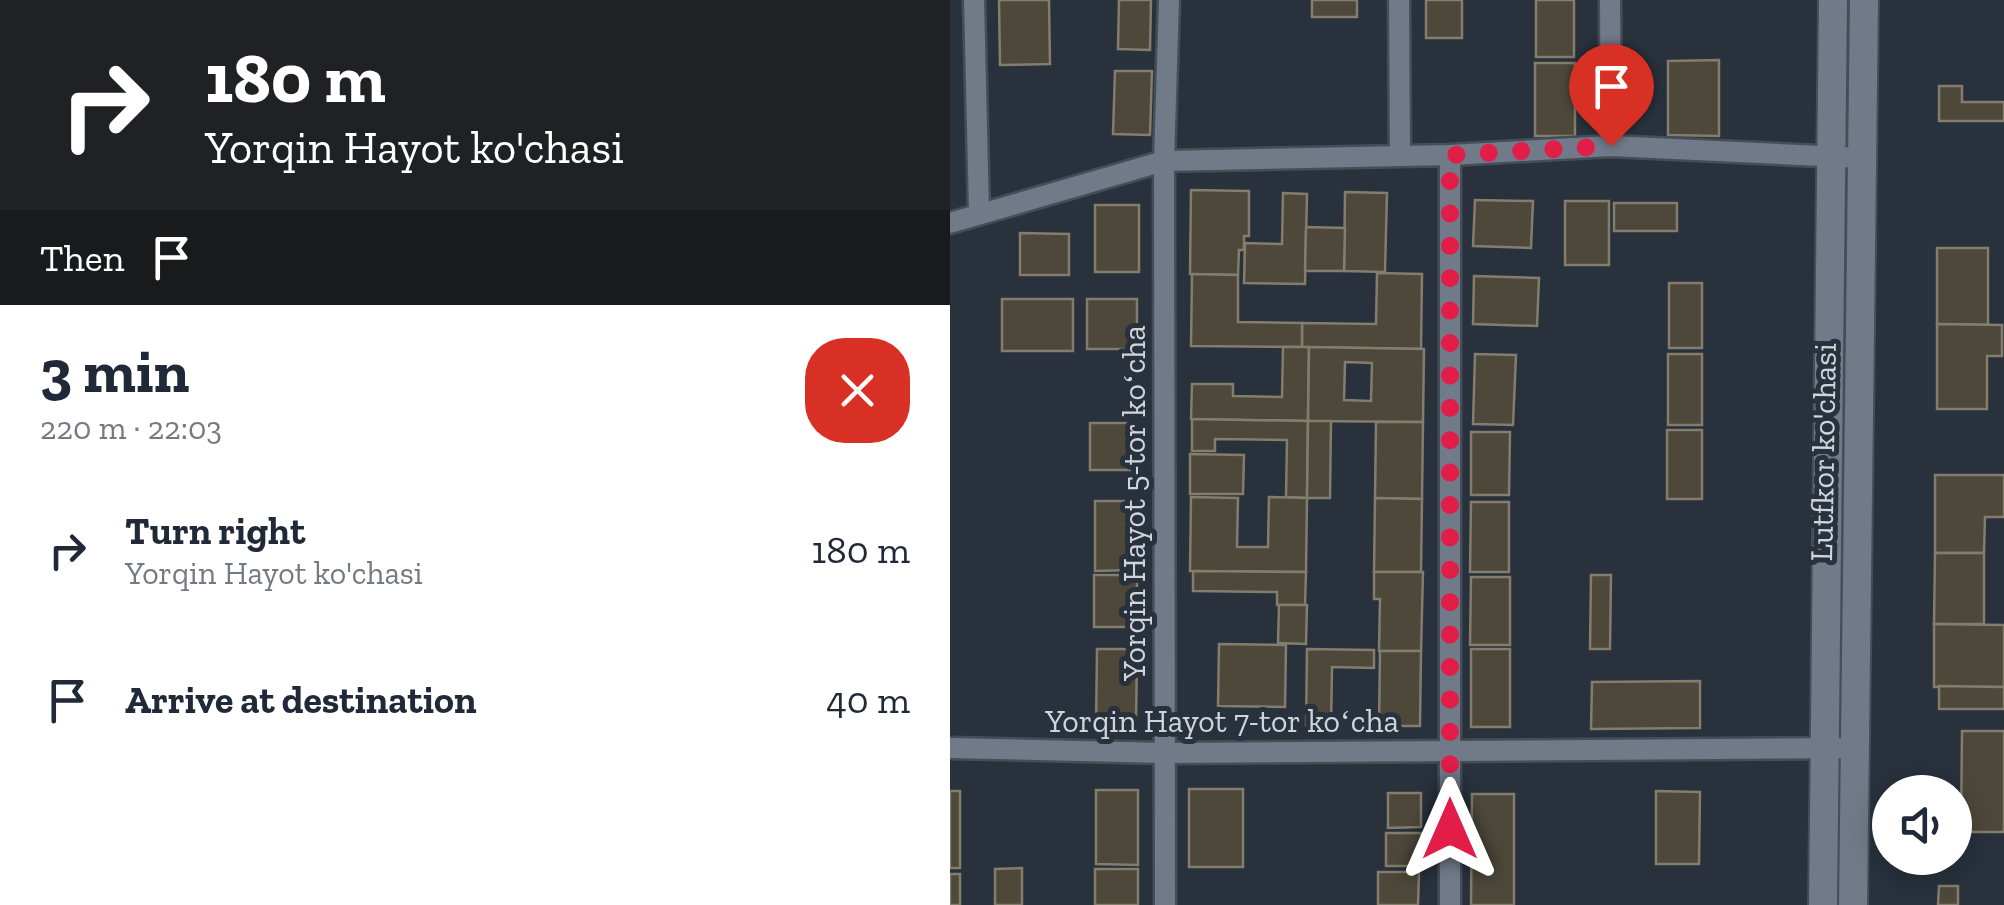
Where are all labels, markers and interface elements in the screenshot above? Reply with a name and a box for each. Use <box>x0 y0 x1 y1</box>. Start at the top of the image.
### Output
text: 180 m <box>205 36 386 120</box>
icon: right <box>40 40 170 170</box>
pin <box>1569 44 1654 147</box>
icon: arrive <box>1584 59 1639 114</box>
text: Yorqin Hayot ko'chasi <box>205 121 624 175</box>
icon: arrive <box>144 230 199 285</box>
text: Then <box>40 235 124 281</box>
street label: Yorqin Hayot 5-tor koʻcha <box>1115 325 1153 682</box>
text: 3 min <box>40 335 189 407</box>
button: close <box>805 338 910 443</box>
street label: Lutfkor ko'chasi <box>1802 342 1844 562</box>
text: 220 m · 22:03 <box>40 409 222 447</box>
text: Turn right <box>125 508 305 554</box>
icon: right <box>40 523 95 578</box>
text: 180 m <box>812 527 910 573</box>
text: Yorqin Hayot ko'chasi <box>125 554 423 592</box>
icon: arrive <box>40 673 95 728</box>
text: Arrive at destination <box>125 677 476 723</box>
text: 40 m <box>826 677 910 723</box>
street label: Yorqin Hayot 7-tor koʻcha <box>1044 702 1399 740</box>
map controls <box>1872 775 1972 875</box>
button: sound <box>1872 775 1972 875</box>
position arrow <box>1398 777 1502 881</box>

